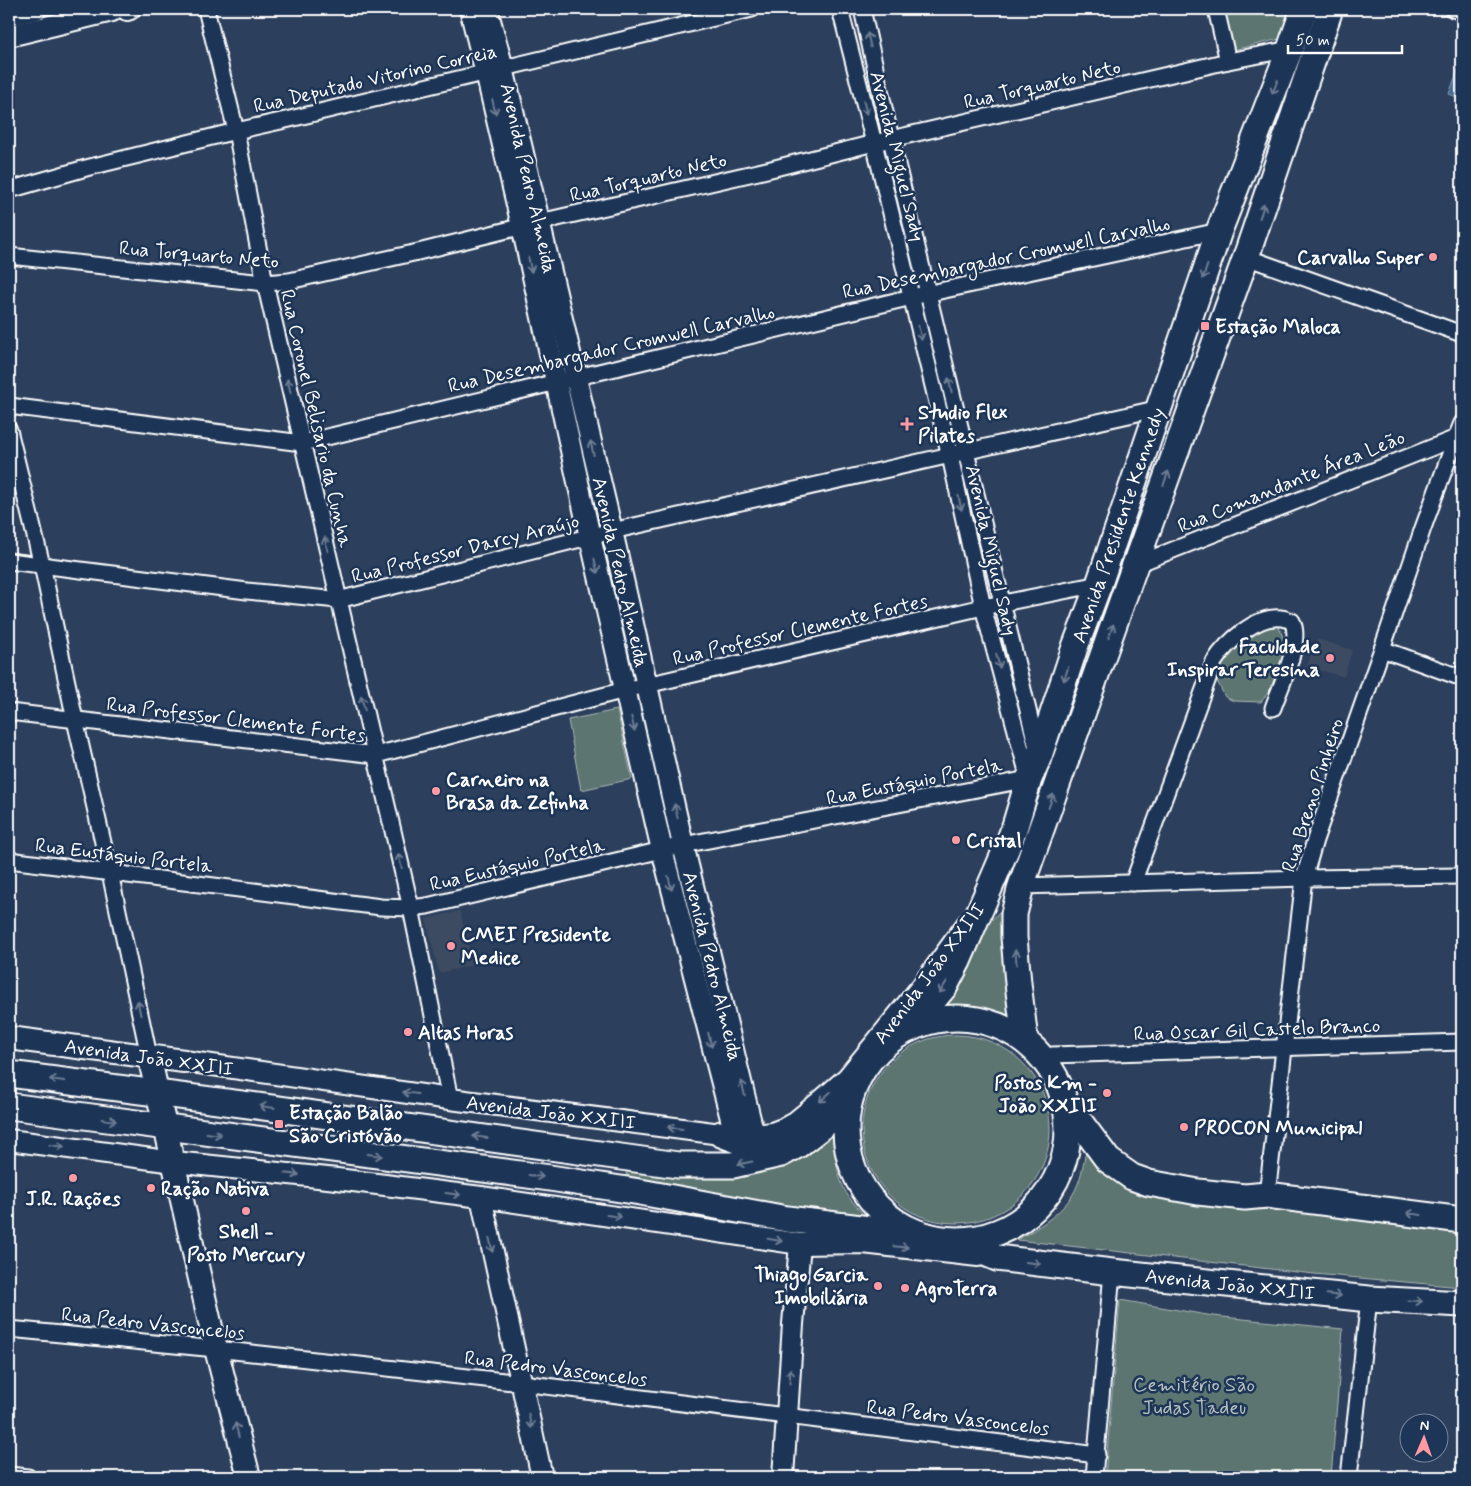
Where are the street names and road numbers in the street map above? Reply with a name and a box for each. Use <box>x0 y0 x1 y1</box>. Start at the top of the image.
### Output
street label: Rua Deputado Vitorino Correia <box>251 38 500 121</box>
street label: Rua Torquarto Neto <box>961 54 1124 117</box>
street label: Avenida Miguel Sady <box>860 68 931 245</box>
street label: Avenida Pedro Almeida <box>492 80 563 276</box>
street label: Rua Torquarto Neto <box>567 147 730 210</box>
street label: Rua Desembargador Cromwell Carvalho <box>840 210 1173 307</box>
street label: Rua Torquarto Neto <box>118 235 280 276</box>
street label: Rua Coronel Belisario da Cunha <box>273 287 359 551</box>
street label: Rua Desembargador Cromwell Carvalho <box>445 299 778 401</box>
street label: Avenida Presidente Kennedy <box>1066 404 1172 647</box>
street label: Rua Comandante Área Leão <box>1174 424 1409 540</box>
street label: Avenida Miguel Sady <box>956 462 1023 639</box>
street label: Avenida Pedro Almeida <box>584 474 655 670</box>
street label: Rua Professor Darcy Araújo <box>349 508 582 591</box>
street label: Rua Professor Clemente Fortes <box>670 588 931 673</box>
street label: Rua Professor Clemente Fortes <box>105 691 367 750</box>
street label: Rua Breno Pinheiro <box>1276 715 1351 876</box>
street label: Rua Eustáquio Portela <box>824 752 1005 813</box>
street label: Rua Eustáquio Portela <box>34 832 215 881</box>
street label: Rua Eustáquio Portela <box>427 832 608 899</box>
street label: Avenida Pedro Almeida <box>675 869 748 1064</box>
street label: Avenida João XXIII <box>868 898 992 1050</box>
street label: Rua Oscar Gil Castelo Branco <box>1133 1013 1381 1048</box>
street label: Avenida João XXIII <box>62 1033 235 1084</box>
street label: Avenida João XXIII <box>464 1090 637 1137</box>
street label: Avenida João XXIII <box>1144 1263 1316 1308</box>
street label: Rua Pedro Vasconcelos <box>60 1301 246 1348</box>
street label: Rua Pedro Vasconcelos <box>463 1345 649 1394</box>
street label: Rua Pedro Vasconcelos <box>865 1394 1051 1443</box>

